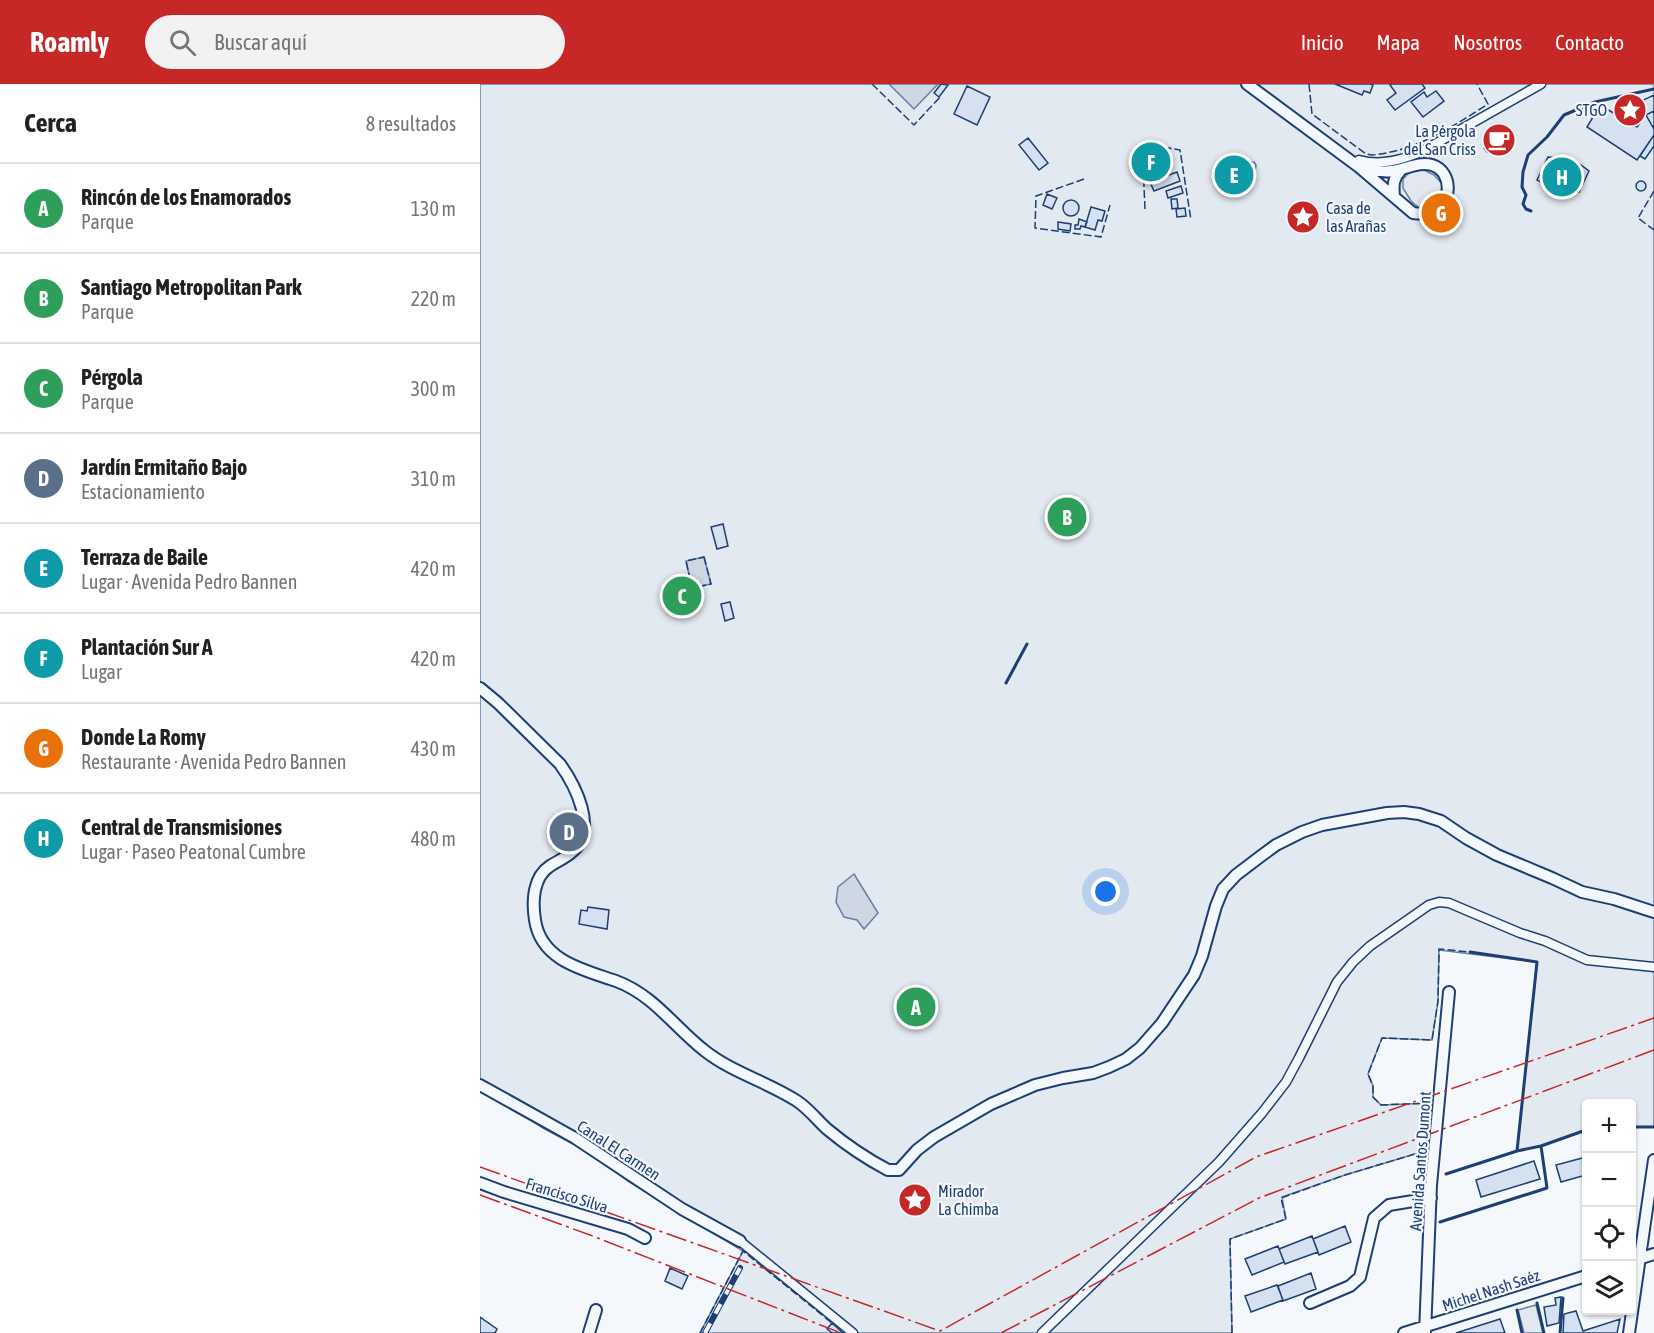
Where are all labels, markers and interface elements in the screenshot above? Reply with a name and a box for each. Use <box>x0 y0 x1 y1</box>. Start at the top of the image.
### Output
search box <box>145 15 565 69</box>
text: Roamly <box>30 26 109 58</box>
icon: search <box>166 26 199 59</box>
text: Buscar aquí <box>214 29 307 55</box>
text: Inicio <box>1301 30 1344 54</box>
text: Mapa <box>1377 30 1420 54</box>
text: Nosotros <box>1453 30 1522 54</box>
text: Contacto <box>1555 30 1624 54</box>
place icon: STGO <box>1612 92 1648 128</box>
place label: STGO <box>1576 101 1607 119</box>
text: Cerca <box>24 108 77 138</box>
text: 8 resultados <box>366 112 456 135</box>
place label: La Pérgola del San Criss <box>1404 122 1476 158</box>
cafe icon: La Pérgola del San Criss <box>1481 122 1517 158</box>
pin: F <box>1132 140 1170 184</box>
pin: E <box>1214 152 1254 197</box>
pin: H <box>1542 154 1582 200</box>
text: Rincón de los Enamorados <box>81 184 291 210</box>
pin: G <box>1422 190 1460 236</box>
text: A <box>39 197 48 220</box>
text: 130 m <box>411 197 456 220</box>
place icon: Casa de las Arañas <box>1285 199 1321 235</box>
place label: Casa de las Arañas <box>1326 199 1386 235</box>
text: Parque <box>81 210 134 233</box>
text: Santiago Metropolitan Park <box>81 274 302 300</box>
text: B <box>39 287 48 310</box>
text: 220 m <box>411 287 456 310</box>
text: Parque <box>81 300 134 323</box>
text: Pérgola <box>81 364 143 390</box>
text: C <box>39 377 48 400</box>
text: 300 m <box>411 377 456 400</box>
text: Parque <box>81 390 134 413</box>
text: Jardín Ermitaño Bajo <box>81 454 247 480</box>
text: D <box>38 467 49 490</box>
text: 310 m <box>411 467 456 490</box>
text: Estacionamiento <box>81 480 205 503</box>
pin: B <box>1048 494 1086 540</box>
text: Terraza de Baile <box>81 544 208 570</box>
text: E <box>39 557 48 580</box>
text: 420 m <box>411 557 456 580</box>
text: Lugar · Avenida Pedro Bannen <box>81 570 297 593</box>
pin: C <box>662 574 702 618</box>
text: Plantación Sur A <box>81 634 212 660</box>
text: F <box>39 647 48 670</box>
text: 420 m <box>411 647 456 670</box>
text: Lugar <box>81 660 122 683</box>
text: Donde La Romy <box>81 724 206 750</box>
text: G <box>38 737 49 760</box>
text: 430 m <box>411 737 456 760</box>
text: Restaurante · Avenida Pedro Bannen <box>81 750 347 773</box>
pin: D <box>550 810 589 855</box>
text: Central de Transmisiones <box>81 814 282 840</box>
text: H <box>38 827 49 850</box>
text: 480 m <box>411 827 456 850</box>
text: Lugar · Paseo Peatonal Cumbre <box>81 840 306 863</box>
your location <box>1091 877 1120 906</box>
pin: A <box>896 984 936 1030</box>
street label: Avenida Santos Dumont <box>1406 1090 1434 1231</box>
map controls <box>1582 1099 1636 1315</box>
button: + <box>1582 1099 1636 1153</box>
street label: Canal El Carmen <box>574 1116 664 1184</box>
button: − <box>1582 1153 1636 1207</box>
street label: Francisco Silva <box>524 1174 610 1216</box>
place icon: Mirador La Chimba <box>897 1182 933 1218</box>
place label: Mirador La Chimba <box>938 1182 999 1218</box>
button: locate <box>1582 1207 1636 1261</box>
button: layers <box>1582 1261 1636 1315</box>
street label: Michel Nash Saéz <box>1440 1266 1542 1314</box>

